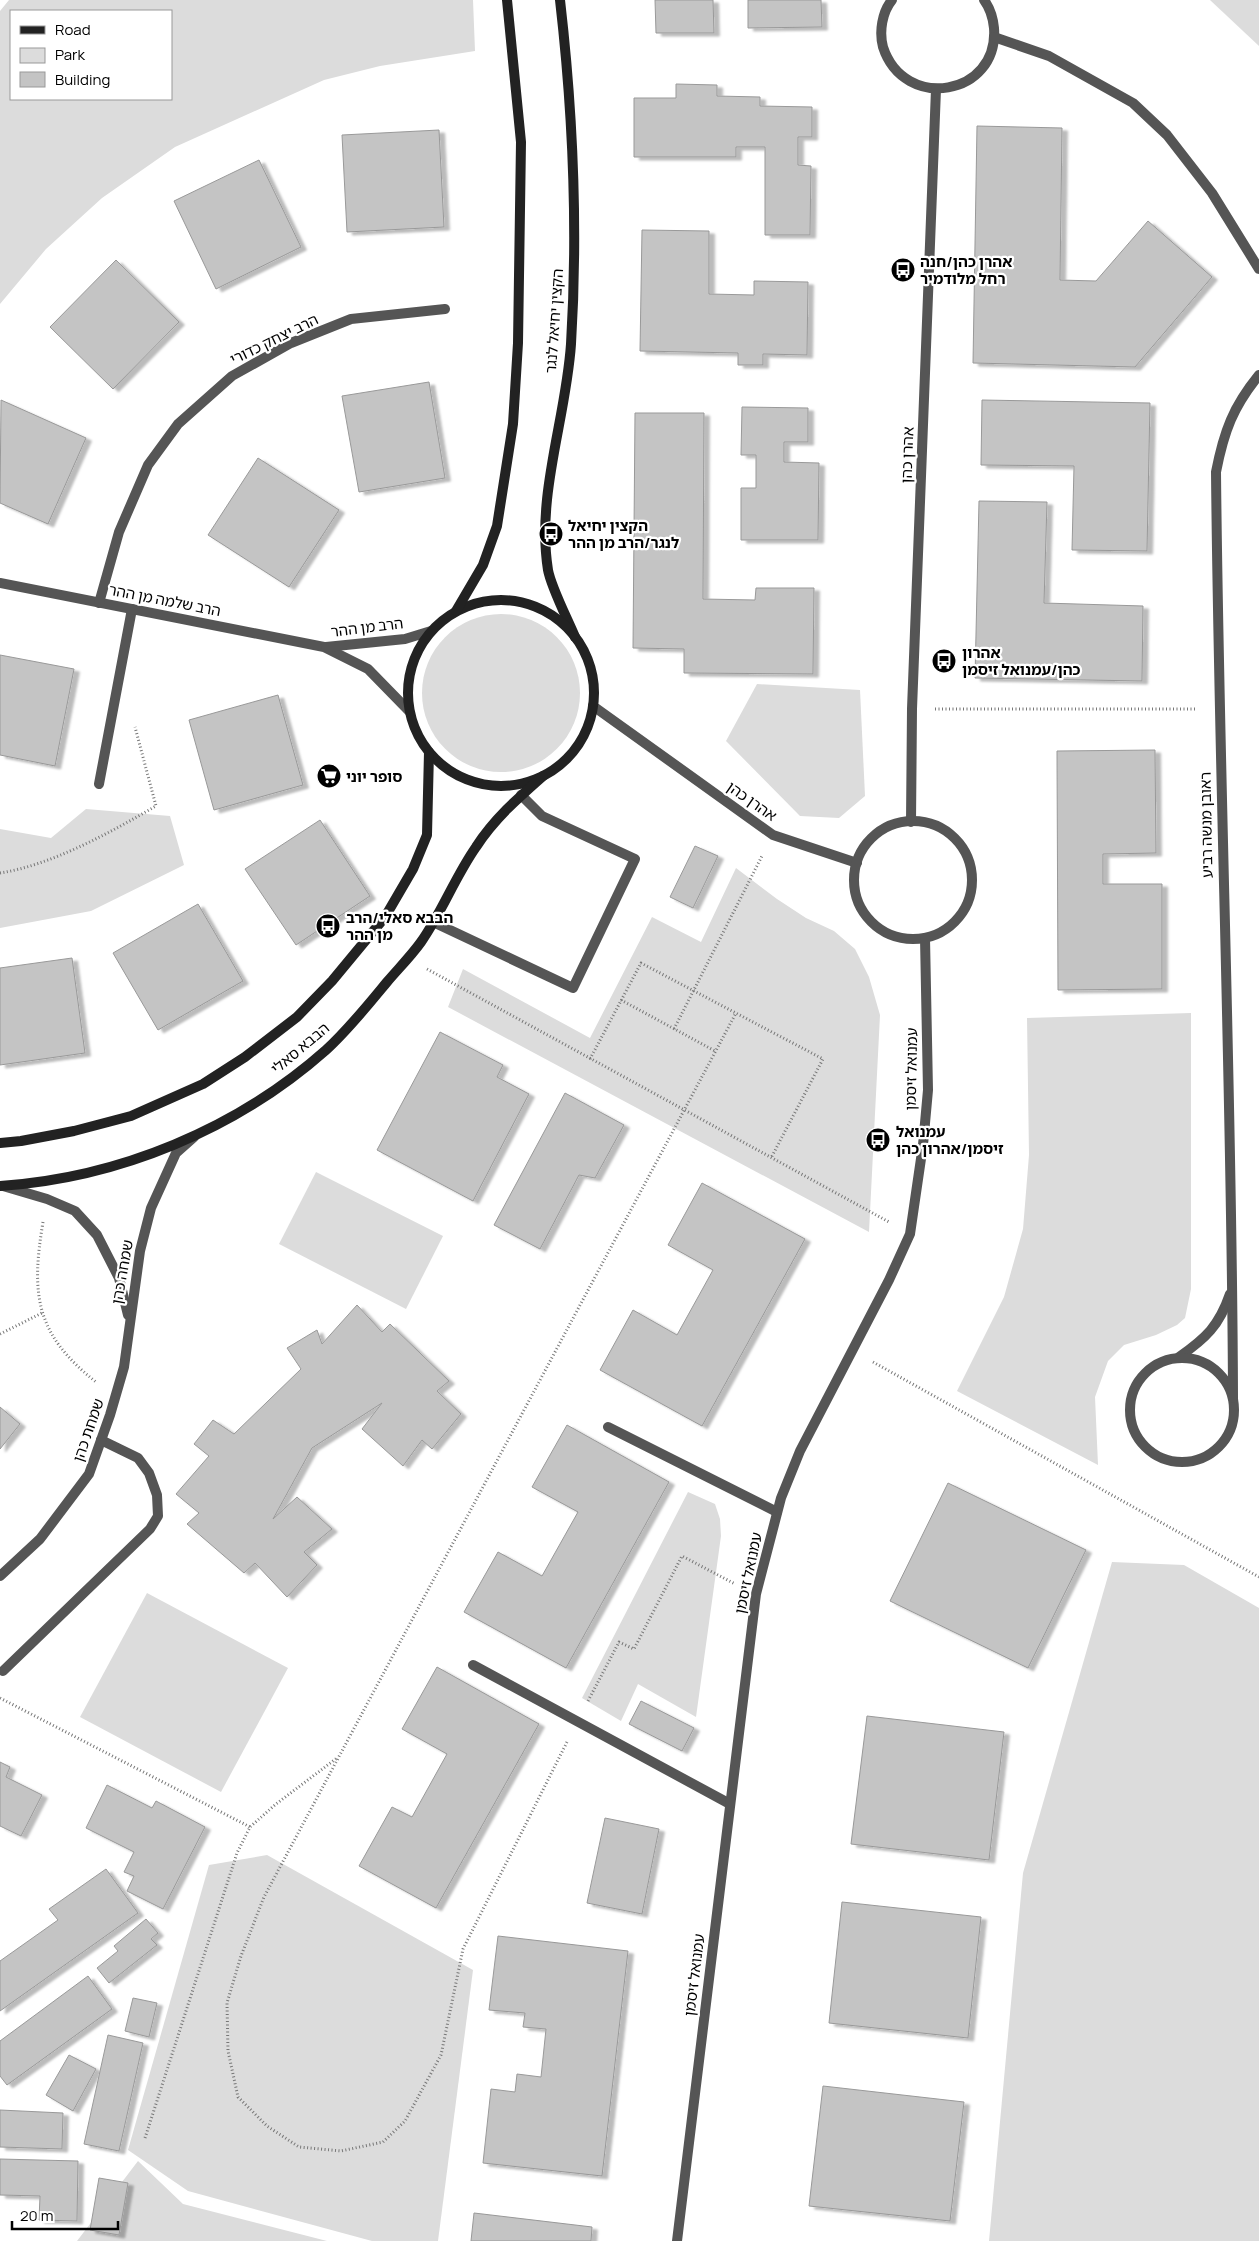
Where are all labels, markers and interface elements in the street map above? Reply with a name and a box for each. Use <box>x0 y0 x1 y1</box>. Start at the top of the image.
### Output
legend <box>10 10 172 100</box>
text: Road <box>55 19 91 40</box>
text: Park <box>55 44 85 65</box>
text: Building <box>55 69 110 90</box>
place label: אהרן כהן/חנה רחל מלודמיר <box>920 251 1012 289</box>
bus stop icon: אהרן כהן/חנה רחל מלודמיר <box>890 257 916 283</box>
street label: הקצין יחיאל לנגר <box>540 268 568 374</box>
street label: הרב יצחק כדורי <box>226 309 322 369</box>
street label: אהרן כהן <box>896 426 918 484</box>
place label: הקצין יחיאל לנגר/הרב מן ההר <box>568 515 679 553</box>
bus stop icon: הקצין יחיאל לנגר/הרב מן ההר <box>538 521 564 547</box>
street label: הרב שלמה מן ההר <box>107 579 223 621</box>
street label: הרב מן ההר <box>330 612 404 642</box>
place label: אהרון כהן/עמנואל זיסמן <box>962 642 1081 680</box>
bus stop icon: אהרון כהן/עמנואל זיסמן <box>931 648 957 674</box>
supermarket icon: סופר יוני <box>316 763 342 789</box>
place label: סופר יוני <box>346 766 402 787</box>
street label: ראובן מנשה רביע <box>1195 772 1217 878</box>
street label: אהרן כהן <box>723 776 781 826</box>
place label: הבבא סאלי/הרב מן ההר <box>346 907 453 945</box>
bus stop icon: הבבא סאלי/הרב מן ההר <box>315 913 341 939</box>
street label: הבבא סאלי <box>266 1017 334 1079</box>
street label: עמנואל זיסמן <box>900 1027 922 1111</box>
place label: עמנואל זיסמן/אהרון כהן <box>896 1121 1004 1159</box>
bus stop icon: עמנואל זיסמן/אהרון כהן <box>865 1127 891 1153</box>
street label: שמחה כהן <box>106 1238 138 1306</box>
street label: שמחת כהן <box>67 1395 109 1465</box>
street label: עמנואל זיסמן <box>729 1530 767 1616</box>
street label: עמנואל זיסמן <box>679 1932 709 2017</box>
scale bar <box>12 2198 119 2230</box>
text: 20 m <box>20 2205 53 2226</box>

